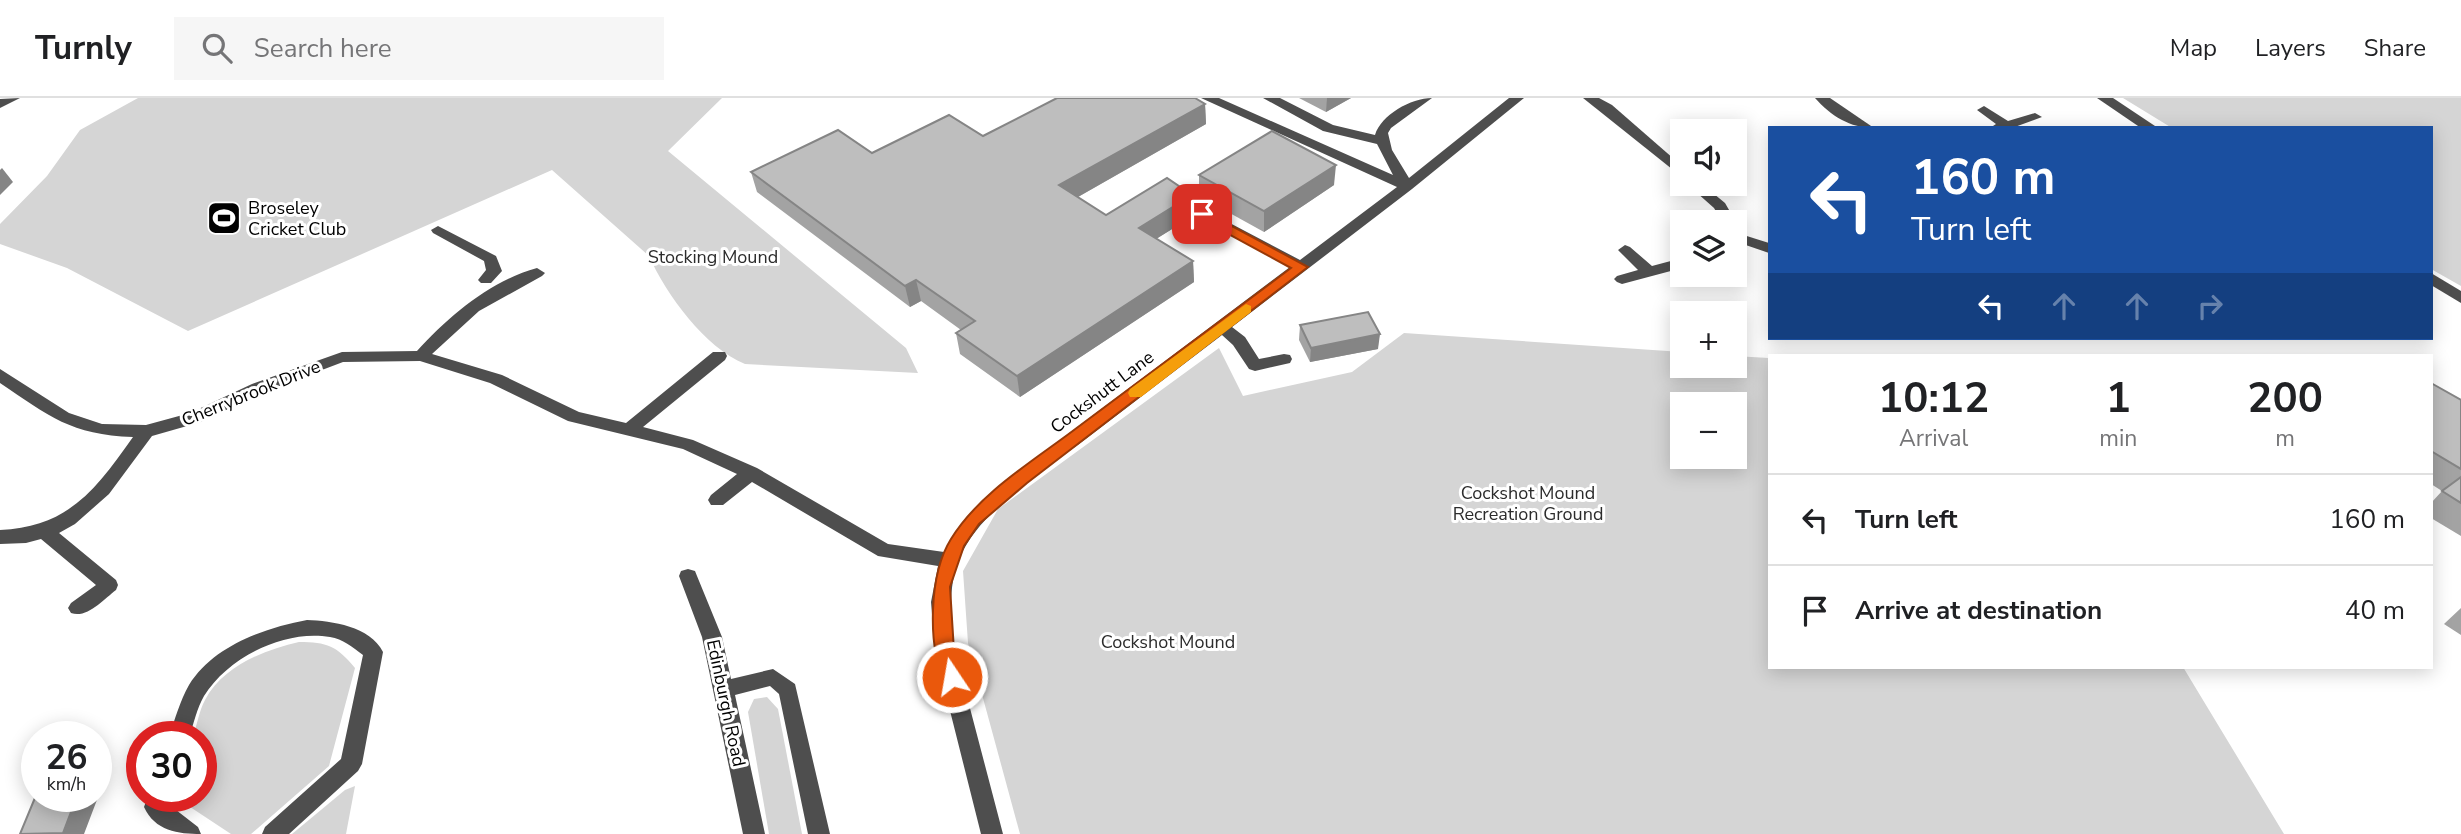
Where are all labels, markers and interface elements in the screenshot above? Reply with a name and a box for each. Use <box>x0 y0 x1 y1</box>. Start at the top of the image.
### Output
search box <box>174 17 664 80</box>
text: Turnly <box>35 26 132 71</box>
icon: search <box>198 29 236 67</box>
text: Search here <box>254 31 392 66</box>
text: Map <box>2170 32 2217 64</box>
text: Layers <box>2255 32 2326 64</box>
text: Share <box>2364 32 2426 64</box>
map controls <box>1670 119 1747 469</box>
button: sound <box>1670 119 1747 196</box>
text: 160 m <box>1911 144 2055 211</box>
icon: left <box>1796 154 1887 245</box>
pin <box>1172 184 1232 244</box>
icon: arrive <box>1183 195 1221 233</box>
place label: Broseley Cricket Club <box>248 196 346 241</box>
sports icon: Broseley Cricket Club <box>205 199 243 237</box>
text: Turn left <box>1911 208 2031 251</box>
button: layers <box>1670 210 1747 287</box>
park label: Stocking Mound <box>648 245 778 269</box>
icon: left <box>1972 287 2010 325</box>
icon: ahead <box>2045 287 2083 325</box>
icon: ahead <box>2118 287 2156 325</box>
icon: right <box>2191 287 2229 325</box>
button: + <box>1670 301 1747 378</box>
street label: Cockshutt Lane <box>1045 345 1159 439</box>
street label: Cherrybrook Drive <box>178 354 324 432</box>
text: 10:12 <box>1878 370 1989 427</box>
text: 1 <box>2106 370 2131 427</box>
text: 200 <box>2247 370 2323 427</box>
button: − <box>1670 392 1747 469</box>
text: Arrival <box>1899 423 1968 454</box>
text: min <box>2099 423 2137 454</box>
text: m <box>2275 423 2295 454</box>
park label: Cockshot Mound Recreation Ground <box>1453 481 1603 526</box>
icon: left <box>1796 501 1834 539</box>
text: Turn left <box>1855 502 1958 537</box>
text: 160 m <box>2329 502 2405 537</box>
icon: arrive <box>1796 592 1834 630</box>
text: Arrive at destination <box>1855 593 2102 628</box>
text: 40 m <box>2345 593 2405 628</box>
park label: Cockshot Mound <box>1101 630 1235 654</box>
street label: Edinburgh Road <box>701 637 751 769</box>
position arrow <box>915 640 989 714</box>
speed limit sign: 30 <box>126 721 217 812</box>
text: 26 <box>45 734 88 781</box>
text: km/h <box>47 772 86 796</box>

